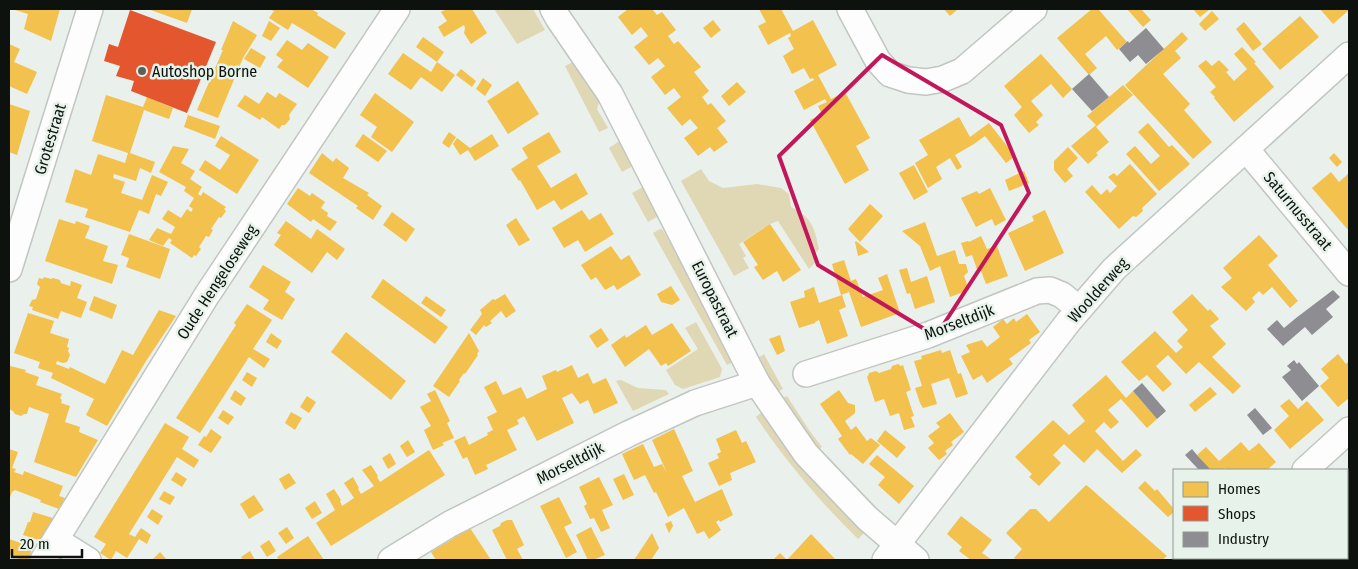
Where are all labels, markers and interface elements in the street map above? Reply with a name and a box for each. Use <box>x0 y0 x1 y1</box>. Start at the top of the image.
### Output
place label: Autoshop Borne <box>152 62 257 81</box>
marker: Autoshop Borne <box>136 65 148 77</box>
street label: Grotestraat <box>30 100 70 177</box>
street label: Saturnusstraat <box>1260 168 1337 255</box>
street label: Oude Hengeloseweg <box>173 221 261 343</box>
street label: Woolderweg <box>1064 253 1132 326</box>
street label: Europastraat <box>688 258 743 341</box>
street label: Morseltdijk <box>921 300 997 344</box>
street label: Morseltdijk <box>533 438 607 488</box>
legend <box>1173 469 1348 559</box>
text: Homes <box>1218 480 1260 498</box>
text: Shops <box>1218 505 1256 523</box>
scale bar <box>12 526 82 558</box>
text: Industry <box>1218 530 1269 548</box>
text: 20 m <box>20 535 50 553</box>

